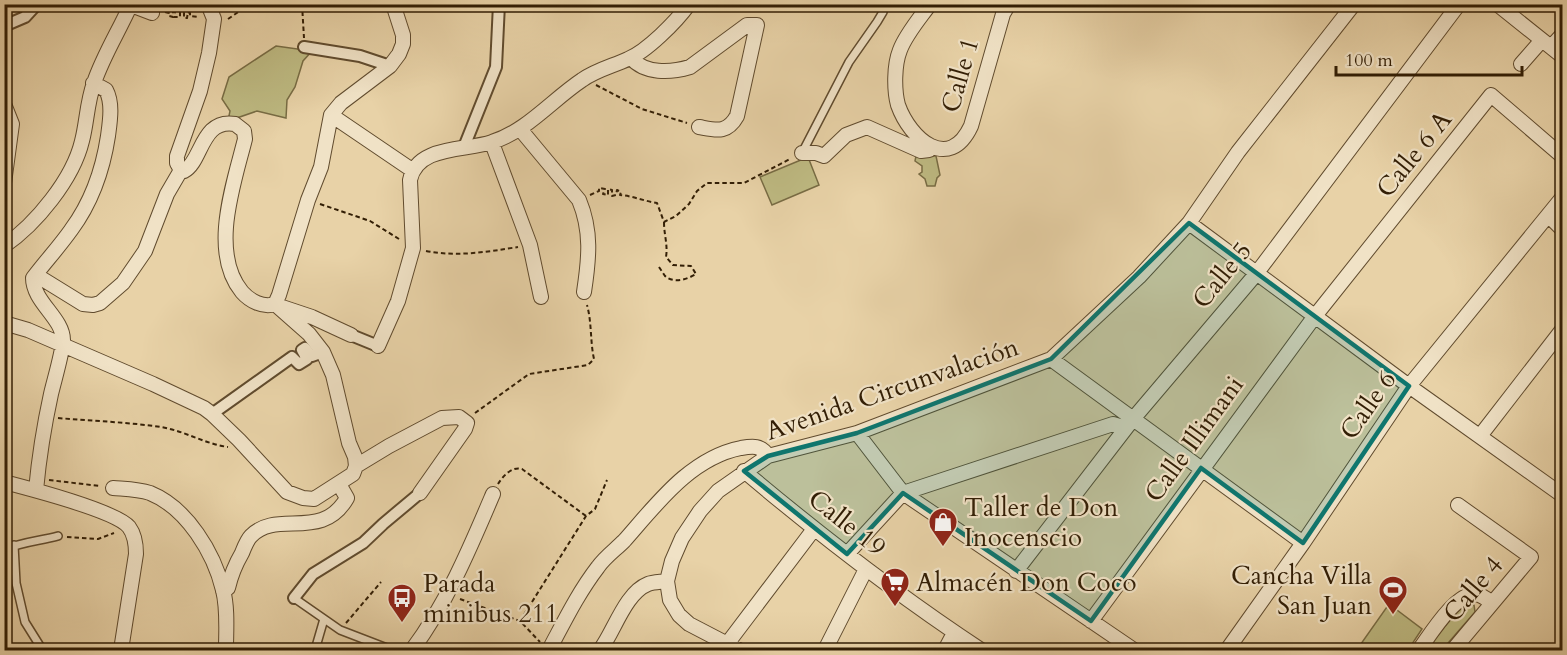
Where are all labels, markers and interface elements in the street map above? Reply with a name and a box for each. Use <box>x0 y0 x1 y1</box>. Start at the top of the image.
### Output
street label: Calle 1 <box>933 33 987 117</box>
scale bar <box>1336 39 1522 77</box>
text: 100 m <box>1345 48 1393 73</box>
street label: Calle 6 A <box>1368 103 1460 205</box>
street label: Calle 5 <box>1184 234 1260 316</box>
street label: Avenida Circunvalación <box>761 329 1023 449</box>
street label: Calle 6 <box>1332 364 1404 446</box>
street label: Calle Illimani <box>1136 369 1252 509</box>
street label: Calle 19 <box>801 482 893 564</box>
place label: Taller de Don Inocenscio <box>964 490 1119 555</box>
shop icon: Taller de Don Inocenscio <box>927 506 959 548</box>
street label: Calle 4 <box>1435 548 1511 630</box>
place label: Cancha Villa San Juan <box>1231 558 1372 623</box>
place label: Almacén Don Coco <box>916 565 1137 600</box>
place label: Parada minibus 211 <box>423 566 558 631</box>
supermarket icon: Almacén Don Coco <box>879 566 911 608</box>
sports icon: Cancha Villa San Juan <box>1377 574 1409 616</box>
bus stop icon: Parada minibus 211 <box>386 582 418 624</box>

